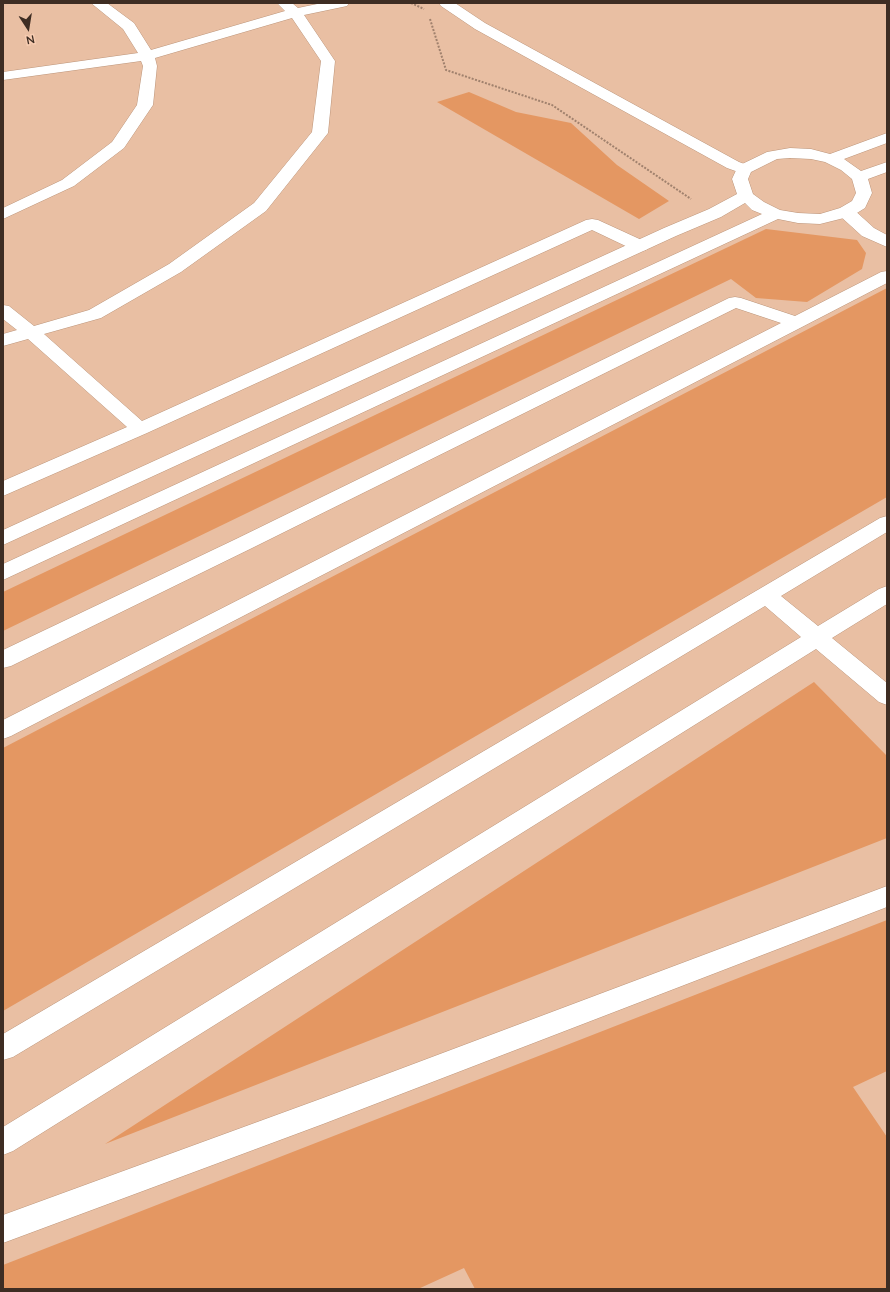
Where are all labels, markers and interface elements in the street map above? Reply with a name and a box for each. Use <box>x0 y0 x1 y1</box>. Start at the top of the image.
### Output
north arrow <box>8 8 48 48</box>
text: N <box>25 33 36 47</box>

